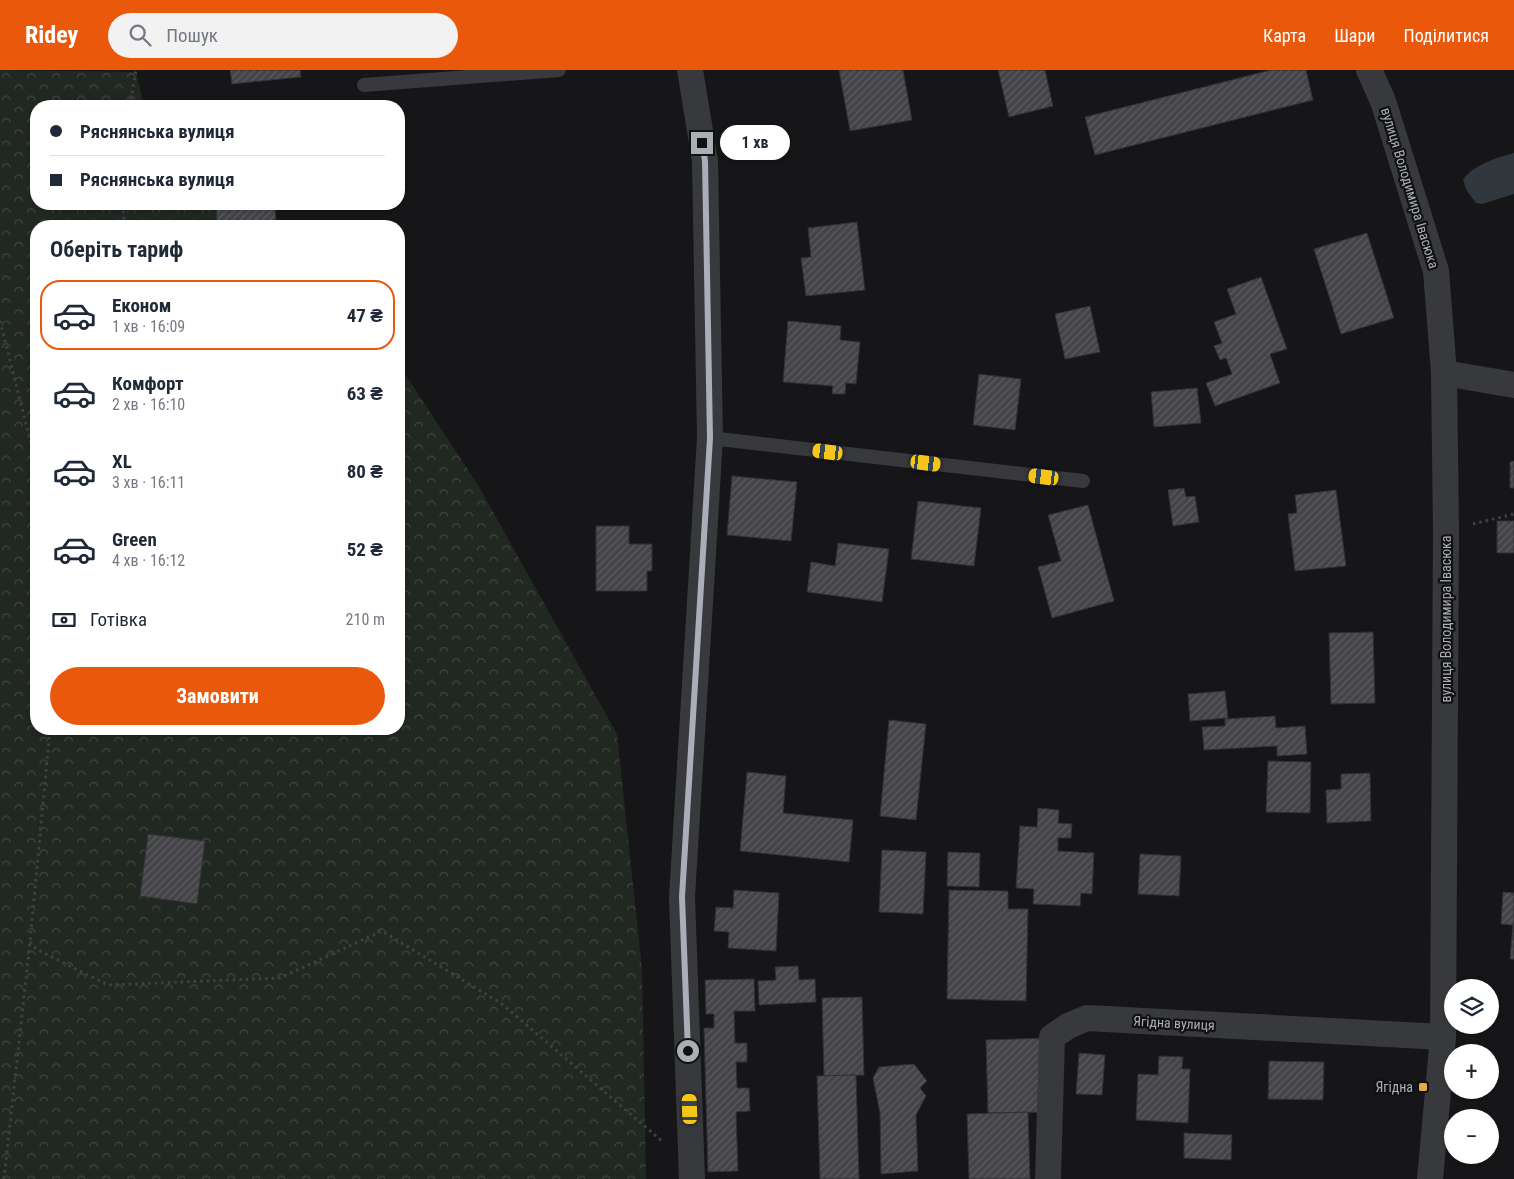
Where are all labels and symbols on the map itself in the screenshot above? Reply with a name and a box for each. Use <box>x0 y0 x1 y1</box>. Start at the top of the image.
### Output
street label: вулиця Володимира Івасюка <box>1378 106 1442 270</box>
callout: 1 хв <box>720 126 790 160</box>
route end <box>691 132 713 154</box>
car <box>812 443 843 461</box>
car <box>910 454 941 472</box>
car <box>1028 468 1059 486</box>
street label: вулиця Володимира Івасюка <box>1438 535 1454 703</box>
street label: Ягідна вулиця <box>1133 1013 1215 1033</box>
route start <box>677 1040 699 1062</box>
place label: Ягідна <box>1375 1079 1413 1095</box>
marker: Ягідна <box>1417 1081 1429 1093</box>
car <box>681 1094 698 1124</box>

